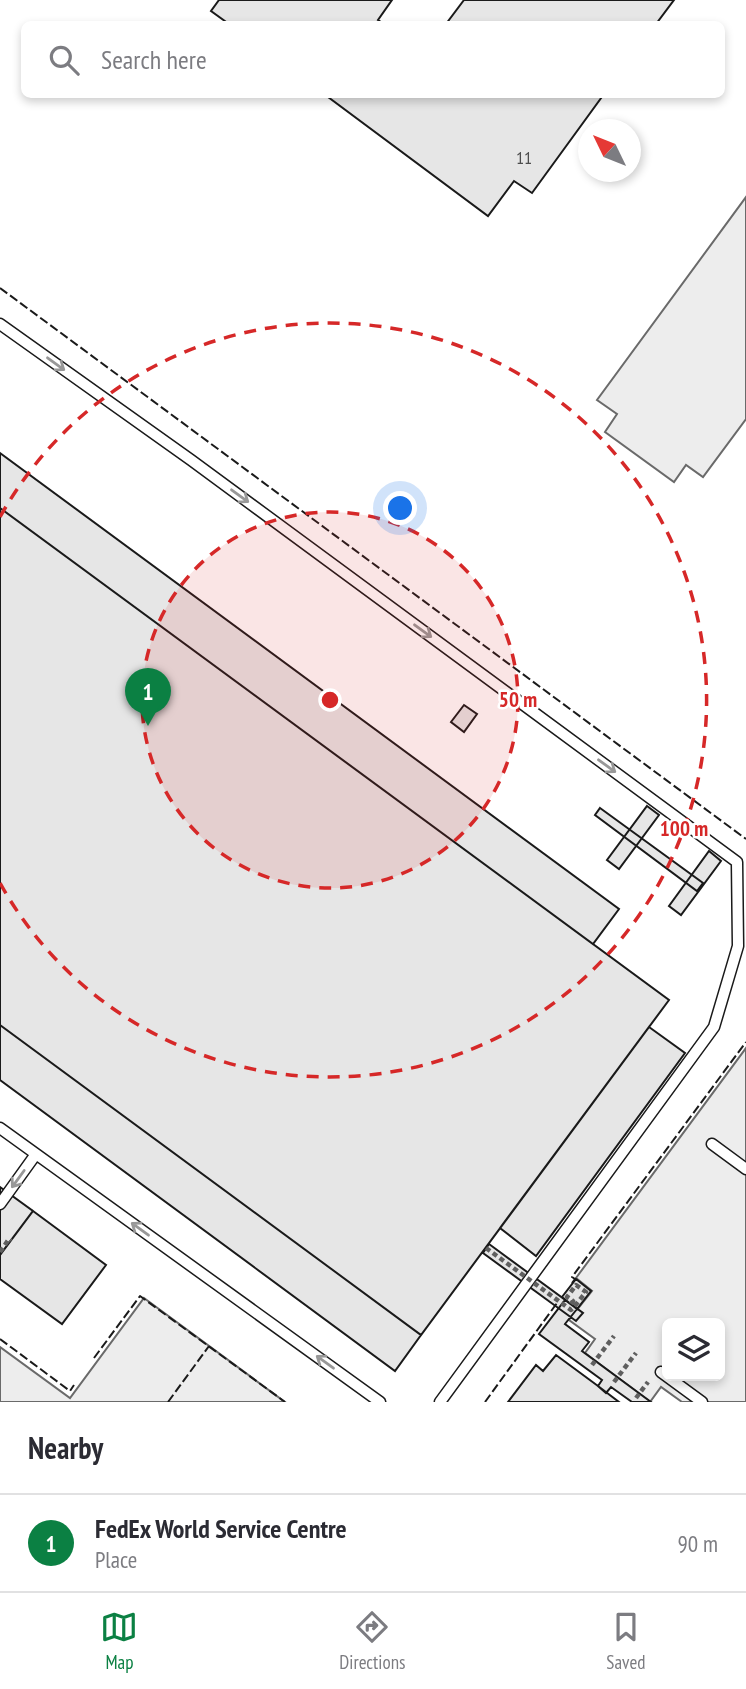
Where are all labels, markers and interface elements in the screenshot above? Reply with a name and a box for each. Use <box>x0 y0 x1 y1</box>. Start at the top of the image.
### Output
search box <box>21 21 725 98</box>
icon: search <box>45 41 83 79</box>
text: Search here <box>101 43 207 76</box>
north arrow <box>578 119 641 182</box>
house number: 11 <box>516 146 532 169</box>
one-way arrow <box>46 356 65 371</box>
one-way arrow <box>230 489 249 504</box>
your location <box>383 491 417 525</box>
one-way arrow <box>414 624 432 639</box>
pin: 1 <box>125 668 171 726</box>
text: 50 m <box>499 686 537 713</box>
centre of rings <box>318 688 342 712</box>
one-way arrow <box>597 759 616 773</box>
text: 100 m <box>660 815 708 842</box>
one-way arrow <box>11 1170 26 1188</box>
one-way arrow <box>131 1222 150 1236</box>
map controls <box>662 1318 725 1381</box>
button: layers <box>662 1318 725 1381</box>
one-way arrow <box>316 1355 335 1369</box>
text: Nearby <box>28 1428 103 1467</box>
text: FedEx World Service Centre <box>95 1512 347 1545</box>
text: 1 <box>46 1529 57 1558</box>
text: 90 m <box>677 1529 718 1558</box>
text: Place <box>95 1545 137 1574</box>
tab: Map <box>100 1608 138 1674</box>
tab: Directions <box>339 1608 405 1674</box>
tab: Saved <box>606 1608 646 1674</box>

